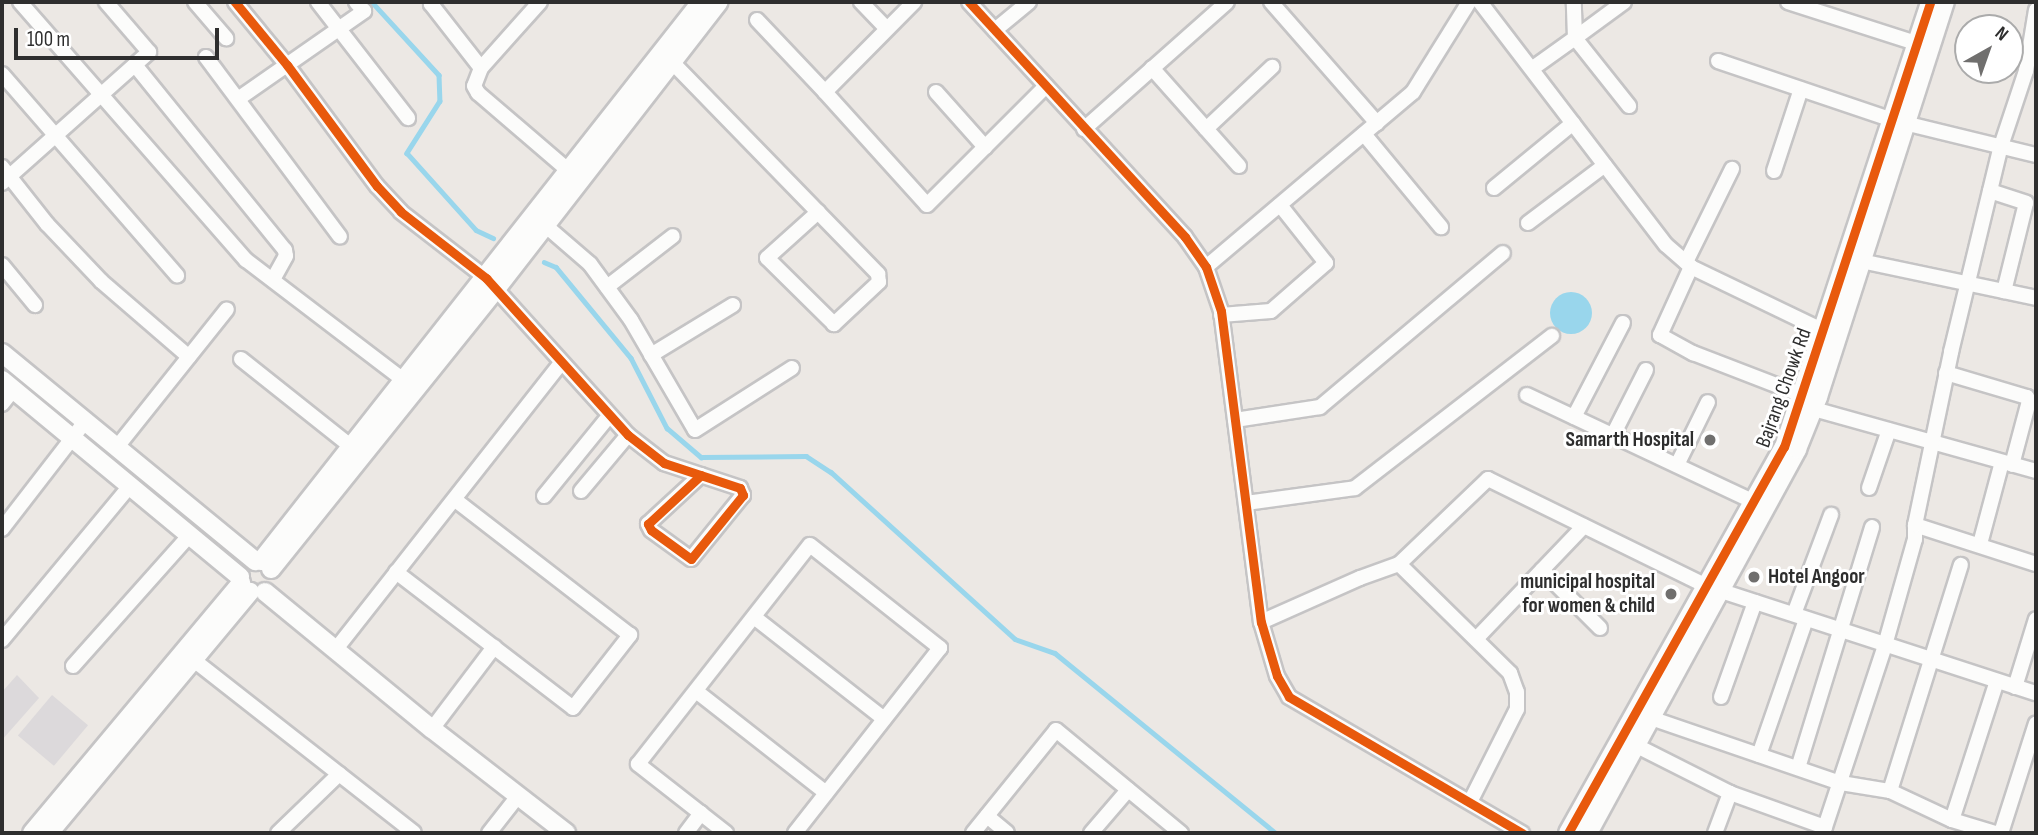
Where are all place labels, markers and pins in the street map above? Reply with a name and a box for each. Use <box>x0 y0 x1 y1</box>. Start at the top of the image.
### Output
place label: Samarth Hospital <box>1566 427 1694 453</box>
marker: Samarth Hospital <box>1700 430 1720 450</box>
place label: Hotel Angoor <box>1768 564 1865 590</box>
place label: municipal hospital for women & child <box>1520 569 1655 619</box>
marker: Hotel Angoor <box>1746 569 1762 585</box>
marker: municipal hospital for women & child <box>1661 584 1681 604</box>

